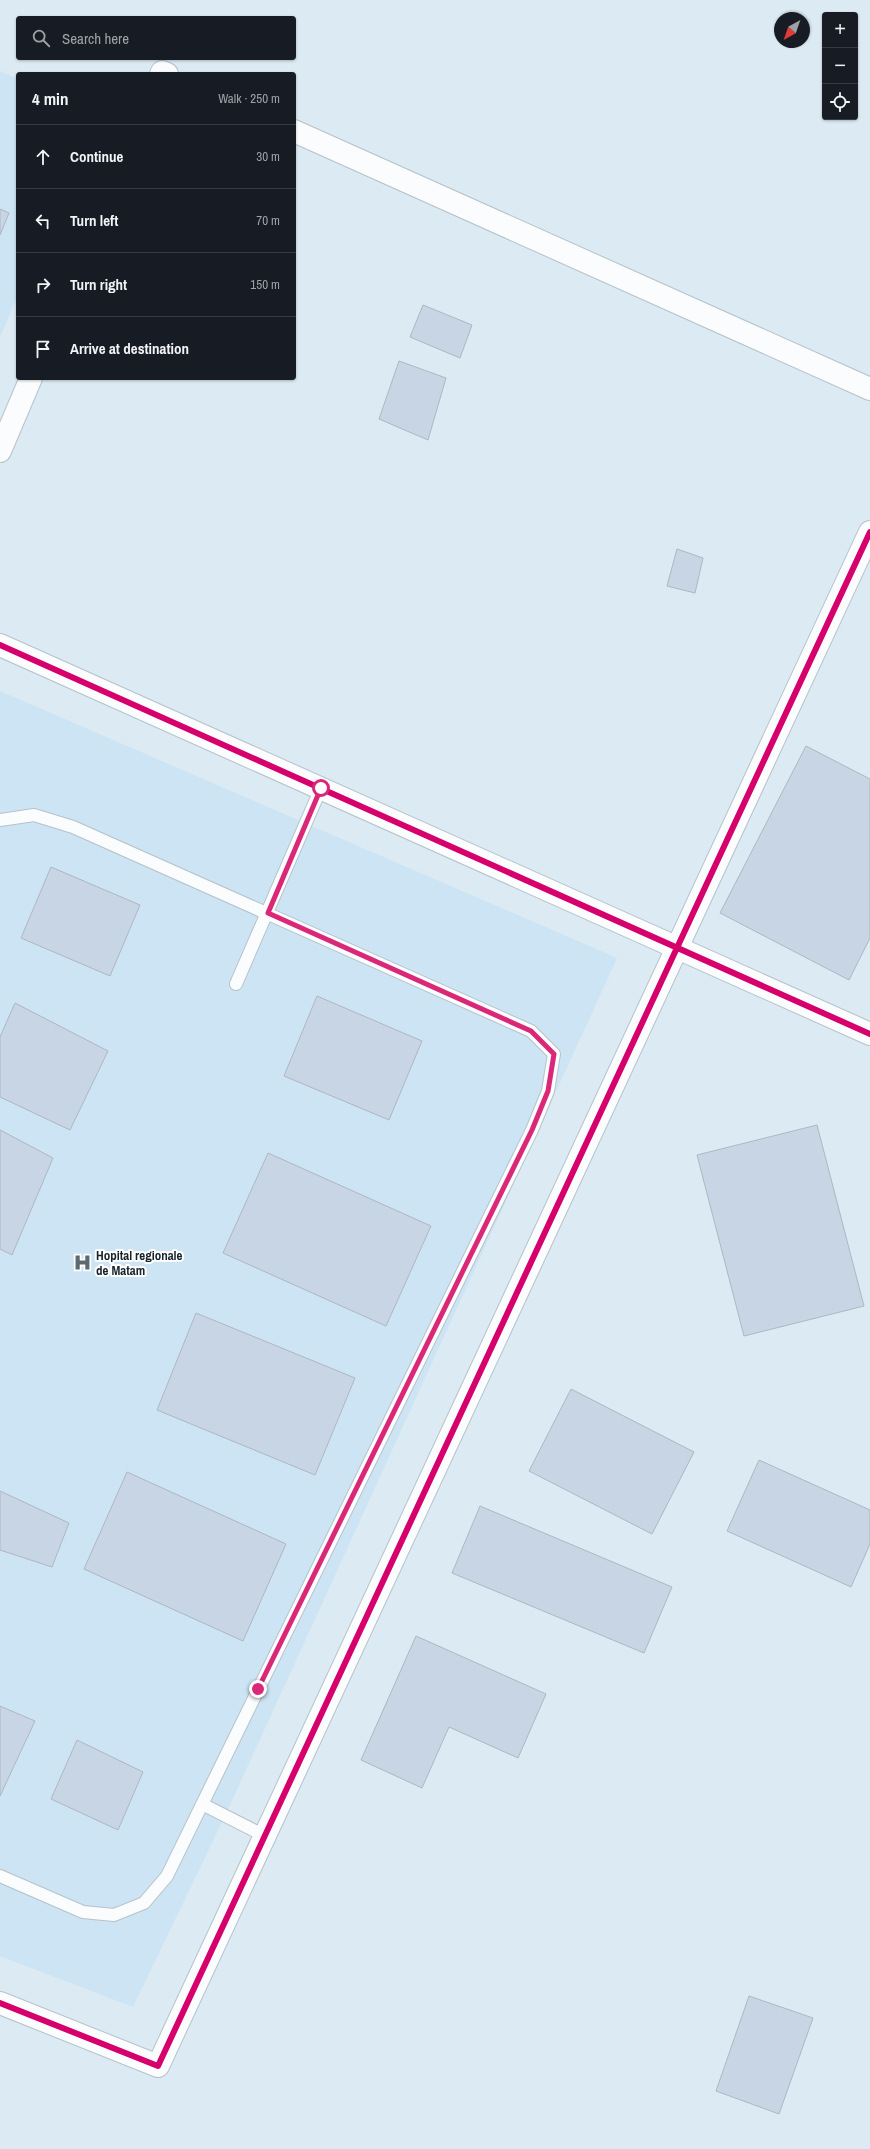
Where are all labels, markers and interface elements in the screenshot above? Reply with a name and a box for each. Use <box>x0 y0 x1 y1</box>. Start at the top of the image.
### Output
north arrow <box>774 12 810 48</box>
map controls <box>822 12 858 120</box>
button: + <box>822 12 858 48</box>
search box <box>16 16 296 60</box>
icon: search <box>30 27 52 49</box>
text: Search here <box>62 28 129 49</box>
button: − <box>822 48 858 84</box>
button: locate <box>822 84 858 120</box>
text: 4 min <box>32 87 68 110</box>
text: Walk · 250 m <box>218 90 280 107</box>
icon: ahead <box>32 146 54 168</box>
text: Continue <box>70 146 123 167</box>
text: 30 m <box>256 148 280 165</box>
icon: left <box>32 210 54 232</box>
text: Turn left <box>70 210 118 231</box>
text: 70 m <box>256 212 280 229</box>
icon: right <box>32 274 54 296</box>
text: Turn right <box>70 274 127 295</box>
text: 150 m <box>250 276 280 293</box>
icon: arrive <box>32 338 54 360</box>
text: Arrive at destination <box>70 338 189 359</box>
route start <box>312 779 330 797</box>
place label: Hopital regionale de Matam <box>96 1247 183 1279</box>
hospital icon: Hopital regionale de Matam <box>73 1252 93 1272</box>
route end <box>249 1680 267 1698</box>

